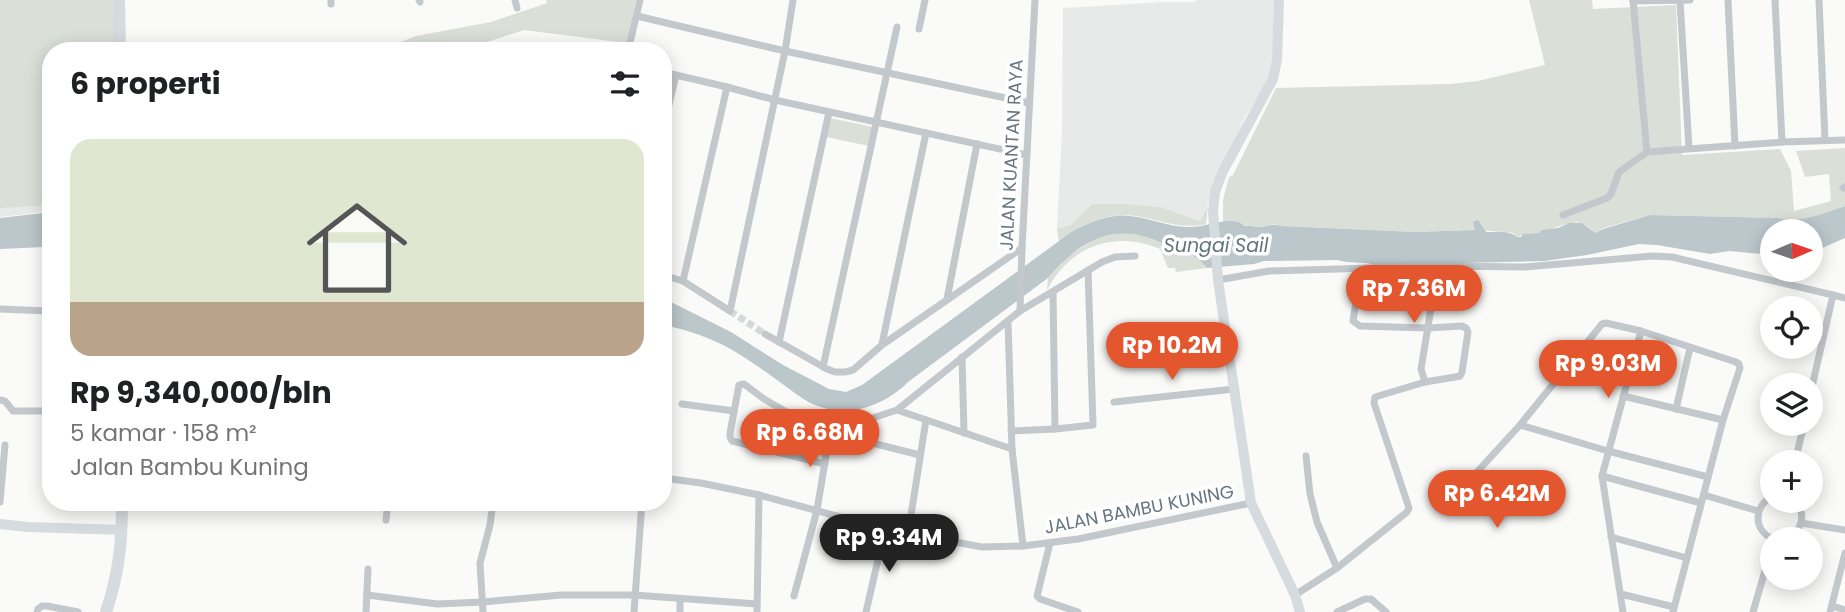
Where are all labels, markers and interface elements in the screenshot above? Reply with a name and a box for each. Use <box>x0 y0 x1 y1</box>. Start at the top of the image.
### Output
street label: JALAN KUANTAN RAYA <box>993 59 1029 251</box>
text: 6 properti <box>70 62 221 105</box>
icon: filters <box>606 65 644 103</box>
icon: home <box>294 185 420 311</box>
north arrow <box>1760 219 1824 282</box>
map controls <box>1760 219 1823 590</box>
water label: Sungai Sail <box>1164 232 1269 259</box>
pin: Rp 7.36M <box>1342 266 1486 325</box>
text: Rp 7.36M <box>1362 272 1466 304</box>
button: locate <box>1760 296 1823 359</box>
pin: Rp 10.2M <box>1100 322 1244 382</box>
text: Rp 10.2M <box>1122 329 1222 361</box>
pin: Rp 9.03M <box>1536 340 1680 400</box>
text: Rp 9.03M <box>1555 347 1661 379</box>
text: Rp 9,340,000/bln <box>70 371 332 414</box>
button: layers <box>1760 373 1823 436</box>
pin: Rp 6.68M <box>738 410 882 469</box>
text: Rp 6.68M <box>756 416 864 448</box>
text: 5 kamar · 158 m² <box>70 417 257 449</box>
button: + <box>1760 450 1823 513</box>
text: Jalan Bambu Kuning <box>70 451 309 483</box>
pin: Rp 6.42M <box>1425 470 1569 530</box>
text: Rp 6.42M <box>1444 477 1550 509</box>
street label: JALAN BAMBU KUNING <box>1042 478 1236 540</box>
pin: Rp 9.34M <box>817 514 961 574</box>
text: Rp 9.34M <box>836 521 942 553</box>
button: − <box>1760 527 1823 590</box>

